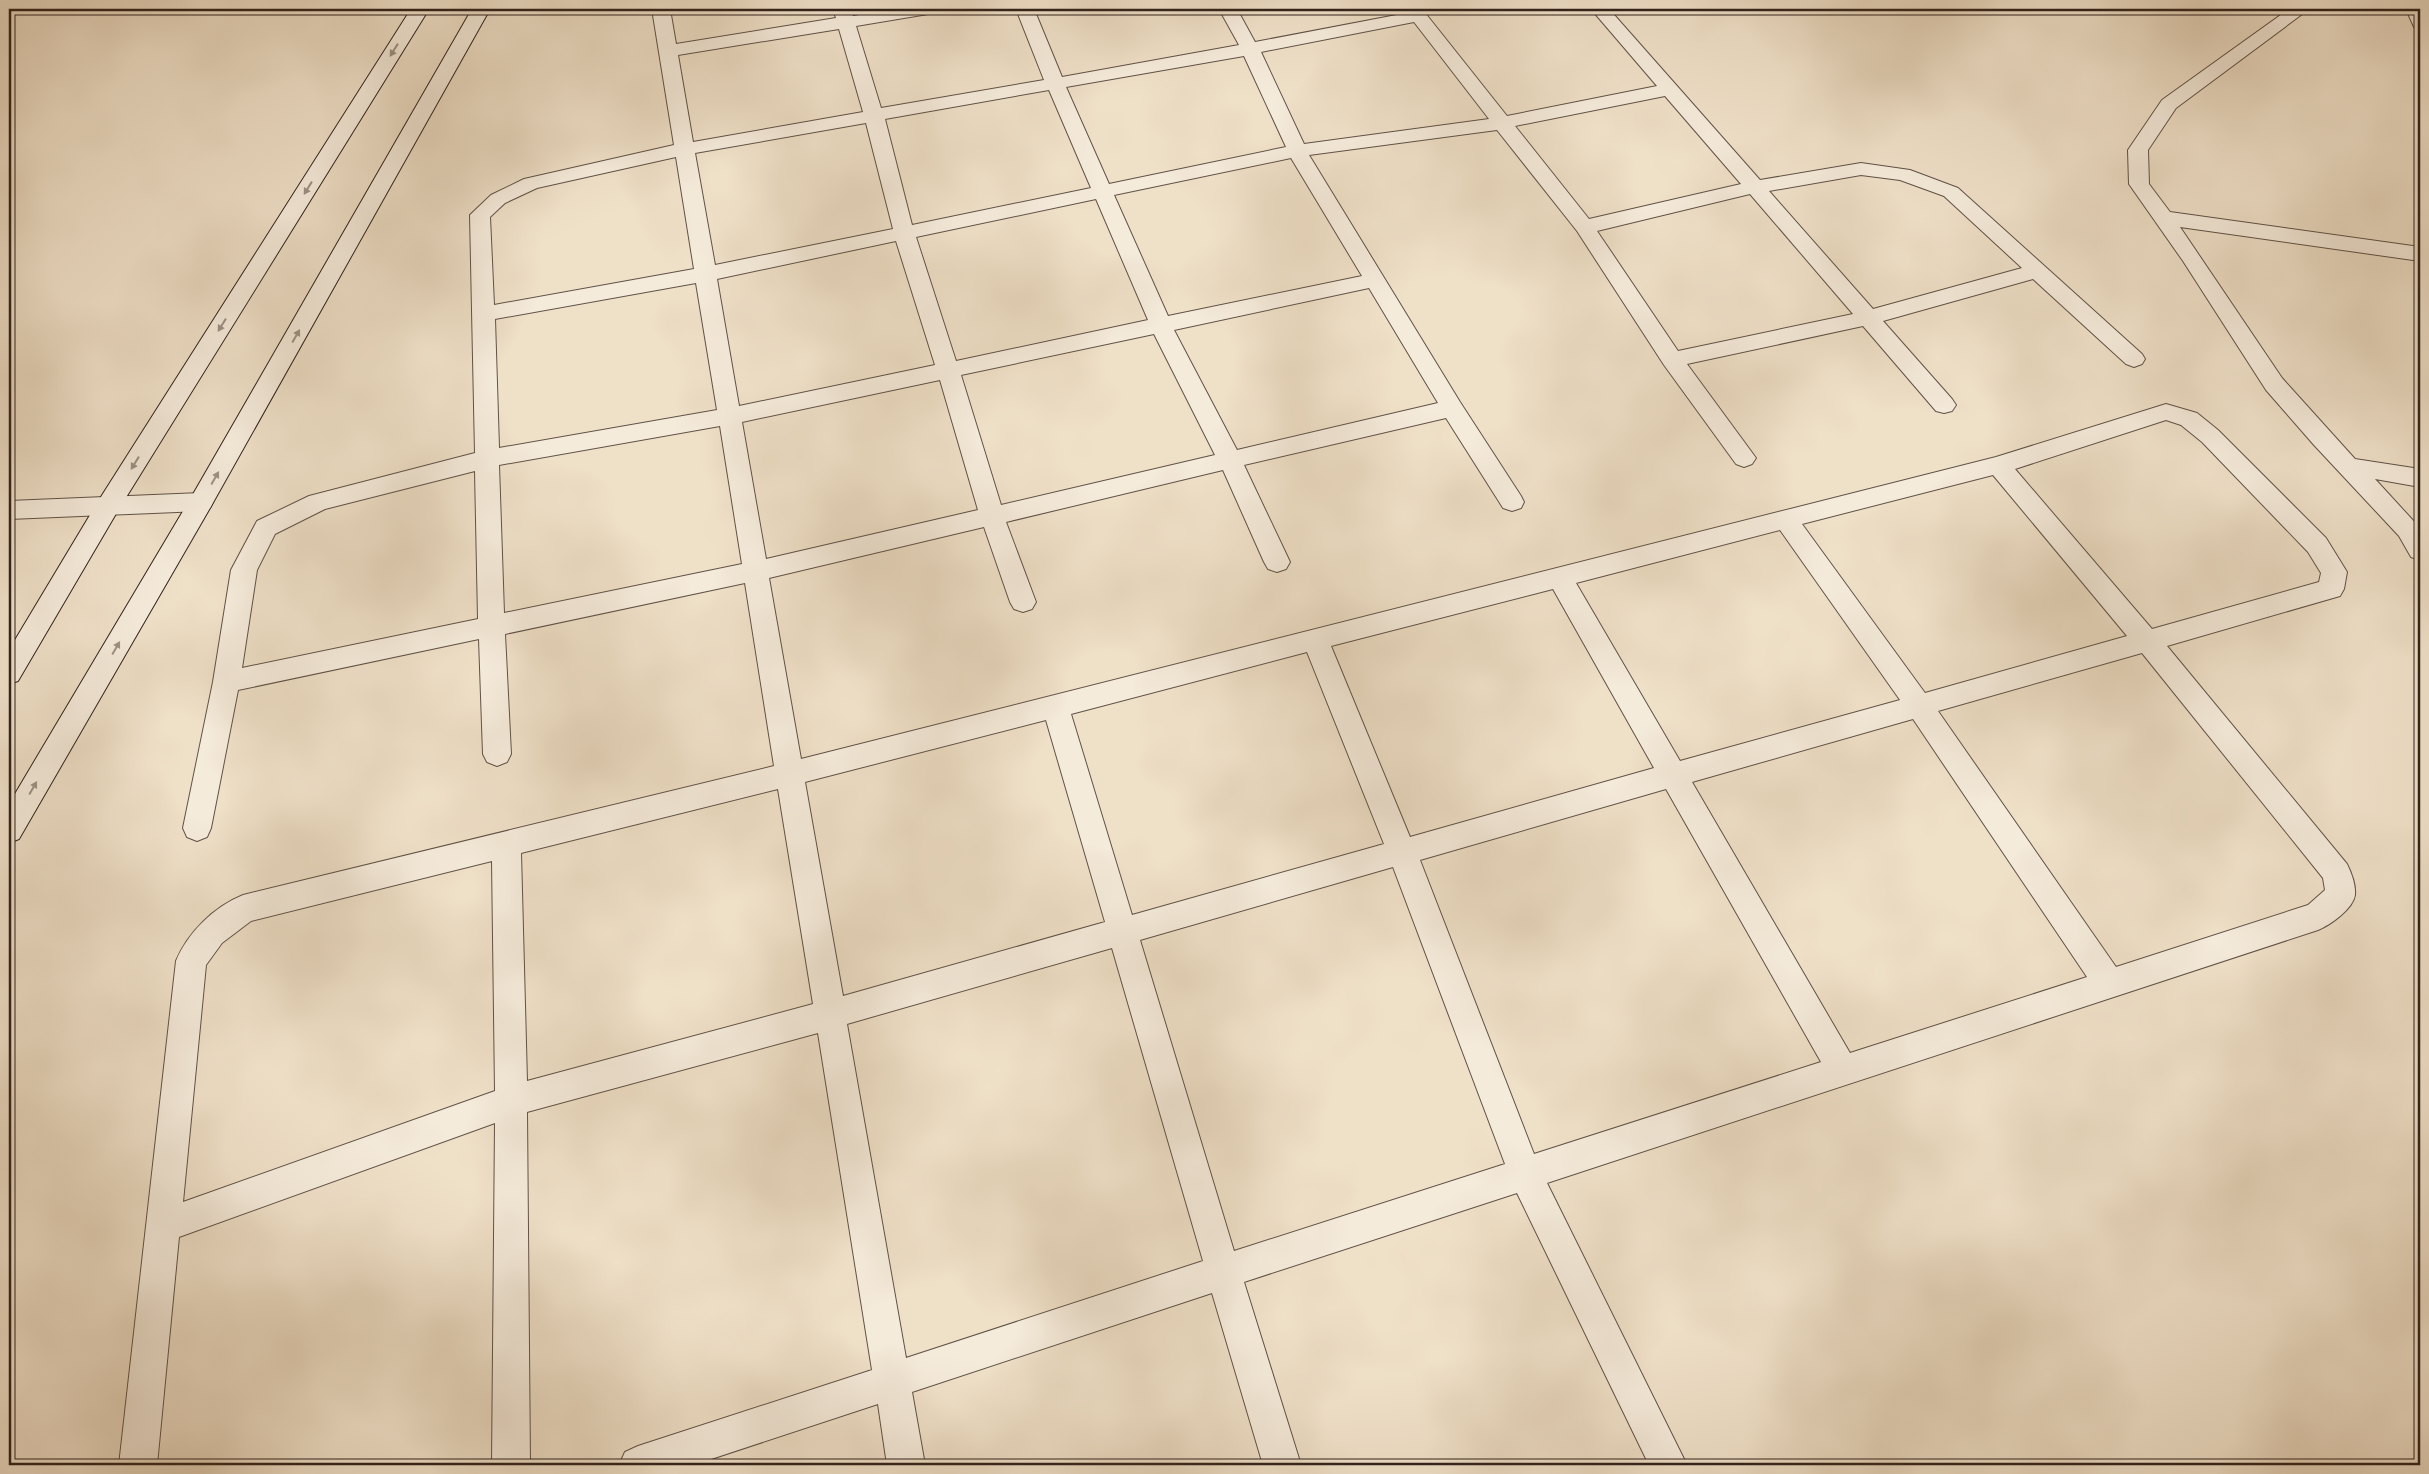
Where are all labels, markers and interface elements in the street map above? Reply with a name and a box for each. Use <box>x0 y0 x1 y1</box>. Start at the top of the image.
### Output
one-way arrow <box>390 44 399 57</box>
one-way arrow <box>303 181 313 194</box>
one-way arrow <box>217 319 226 332</box>
one-way arrow <box>292 329 300 344</box>
one-way arrow <box>131 456 140 470</box>
one-way arrow <box>211 471 220 484</box>
one-way arrow <box>111 642 120 655</box>
one-way arrow <box>29 782 38 795</box>

